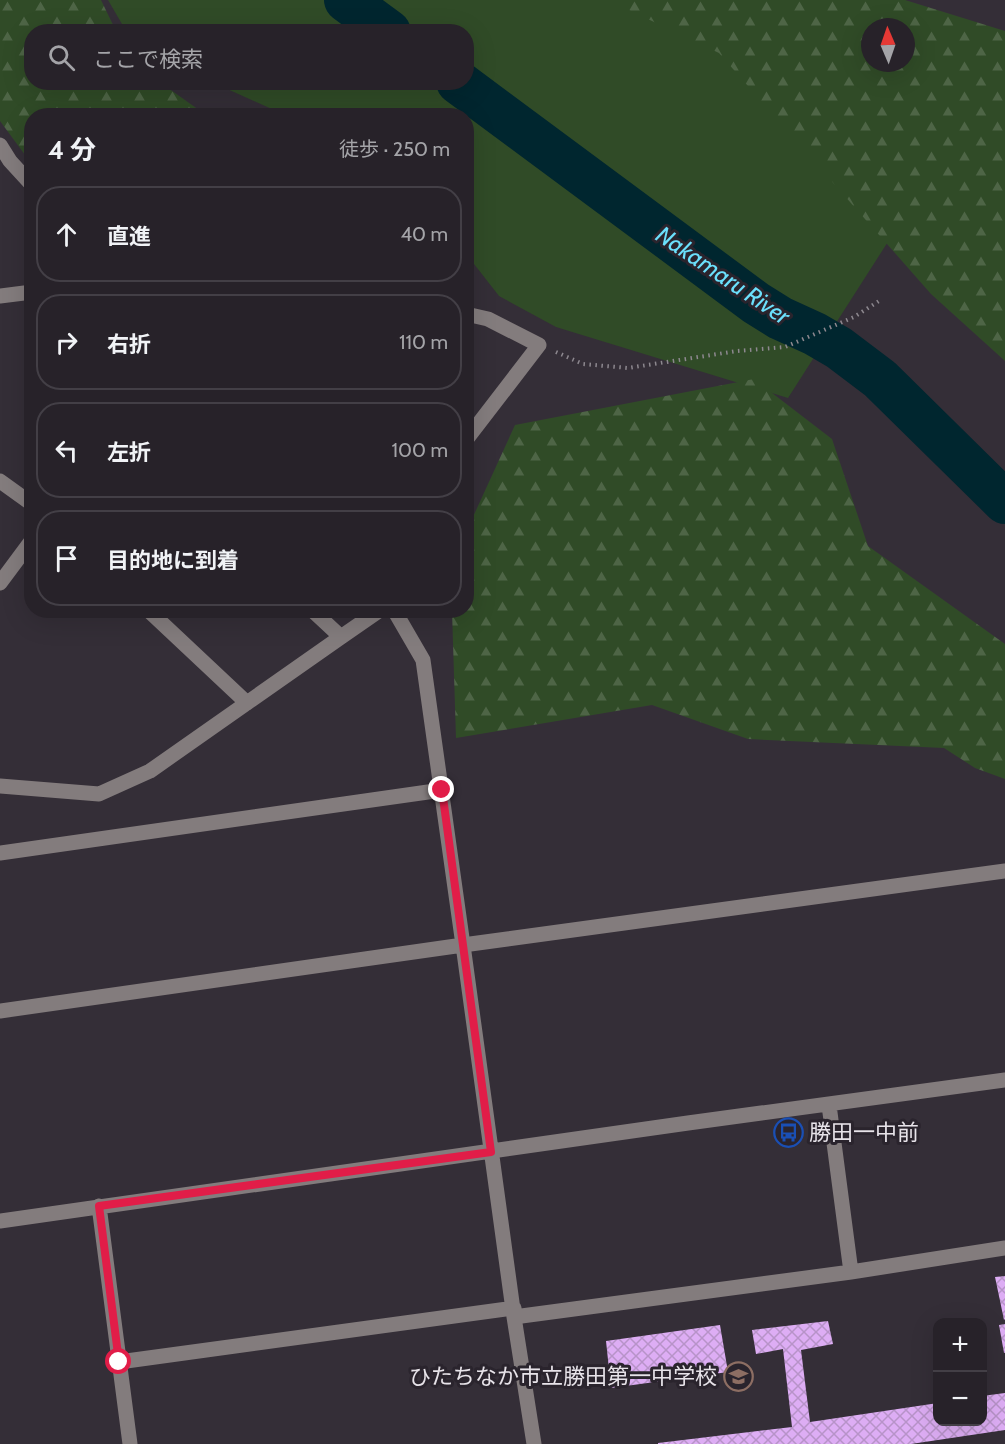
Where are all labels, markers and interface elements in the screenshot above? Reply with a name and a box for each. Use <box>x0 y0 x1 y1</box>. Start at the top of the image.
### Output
north arrow <box>861 18 915 72</box>
search box <box>24 24 474 90</box>
icon: search <box>45 41 78 74</box>
text: ここで検索 <box>93 46 203 73</box>
text: 4 分 <box>48 134 96 166</box>
text: 徒歩 · 250 m <box>339 137 450 161</box>
icon: ahead <box>50 218 83 251</box>
water label: Nakamaru River <box>651 220 797 331</box>
text: 40 m <box>400 222 448 246</box>
text: 直進 <box>107 223 151 250</box>
icon: right <box>50 326 83 359</box>
text: 110 m <box>399 330 448 354</box>
text: 右折 <box>107 331 151 358</box>
icon: left <box>50 434 83 467</box>
text: 100 m <box>392 438 448 462</box>
text: 左折 <box>107 439 151 466</box>
icon: arrive <box>50 542 83 575</box>
text: 目的地に到着 <box>107 547 239 574</box>
route end <box>428 776 454 802</box>
bus stop icon: 勝田一中前 <box>772 1116 804 1148</box>
place label: 勝田一中前 <box>809 1119 919 1146</box>
map controls <box>933 1318 987 1426</box>
button: + <box>933 1318 987 1372</box>
route start <box>105 1348 131 1374</box>
school or university icon: ひたちなか市立勝田第一中学校 <box>722 1360 754 1392</box>
place label: ひたちなか市立勝田第一中学校 <box>409 1363 717 1390</box>
button: − <box>933 1372 987 1426</box>

